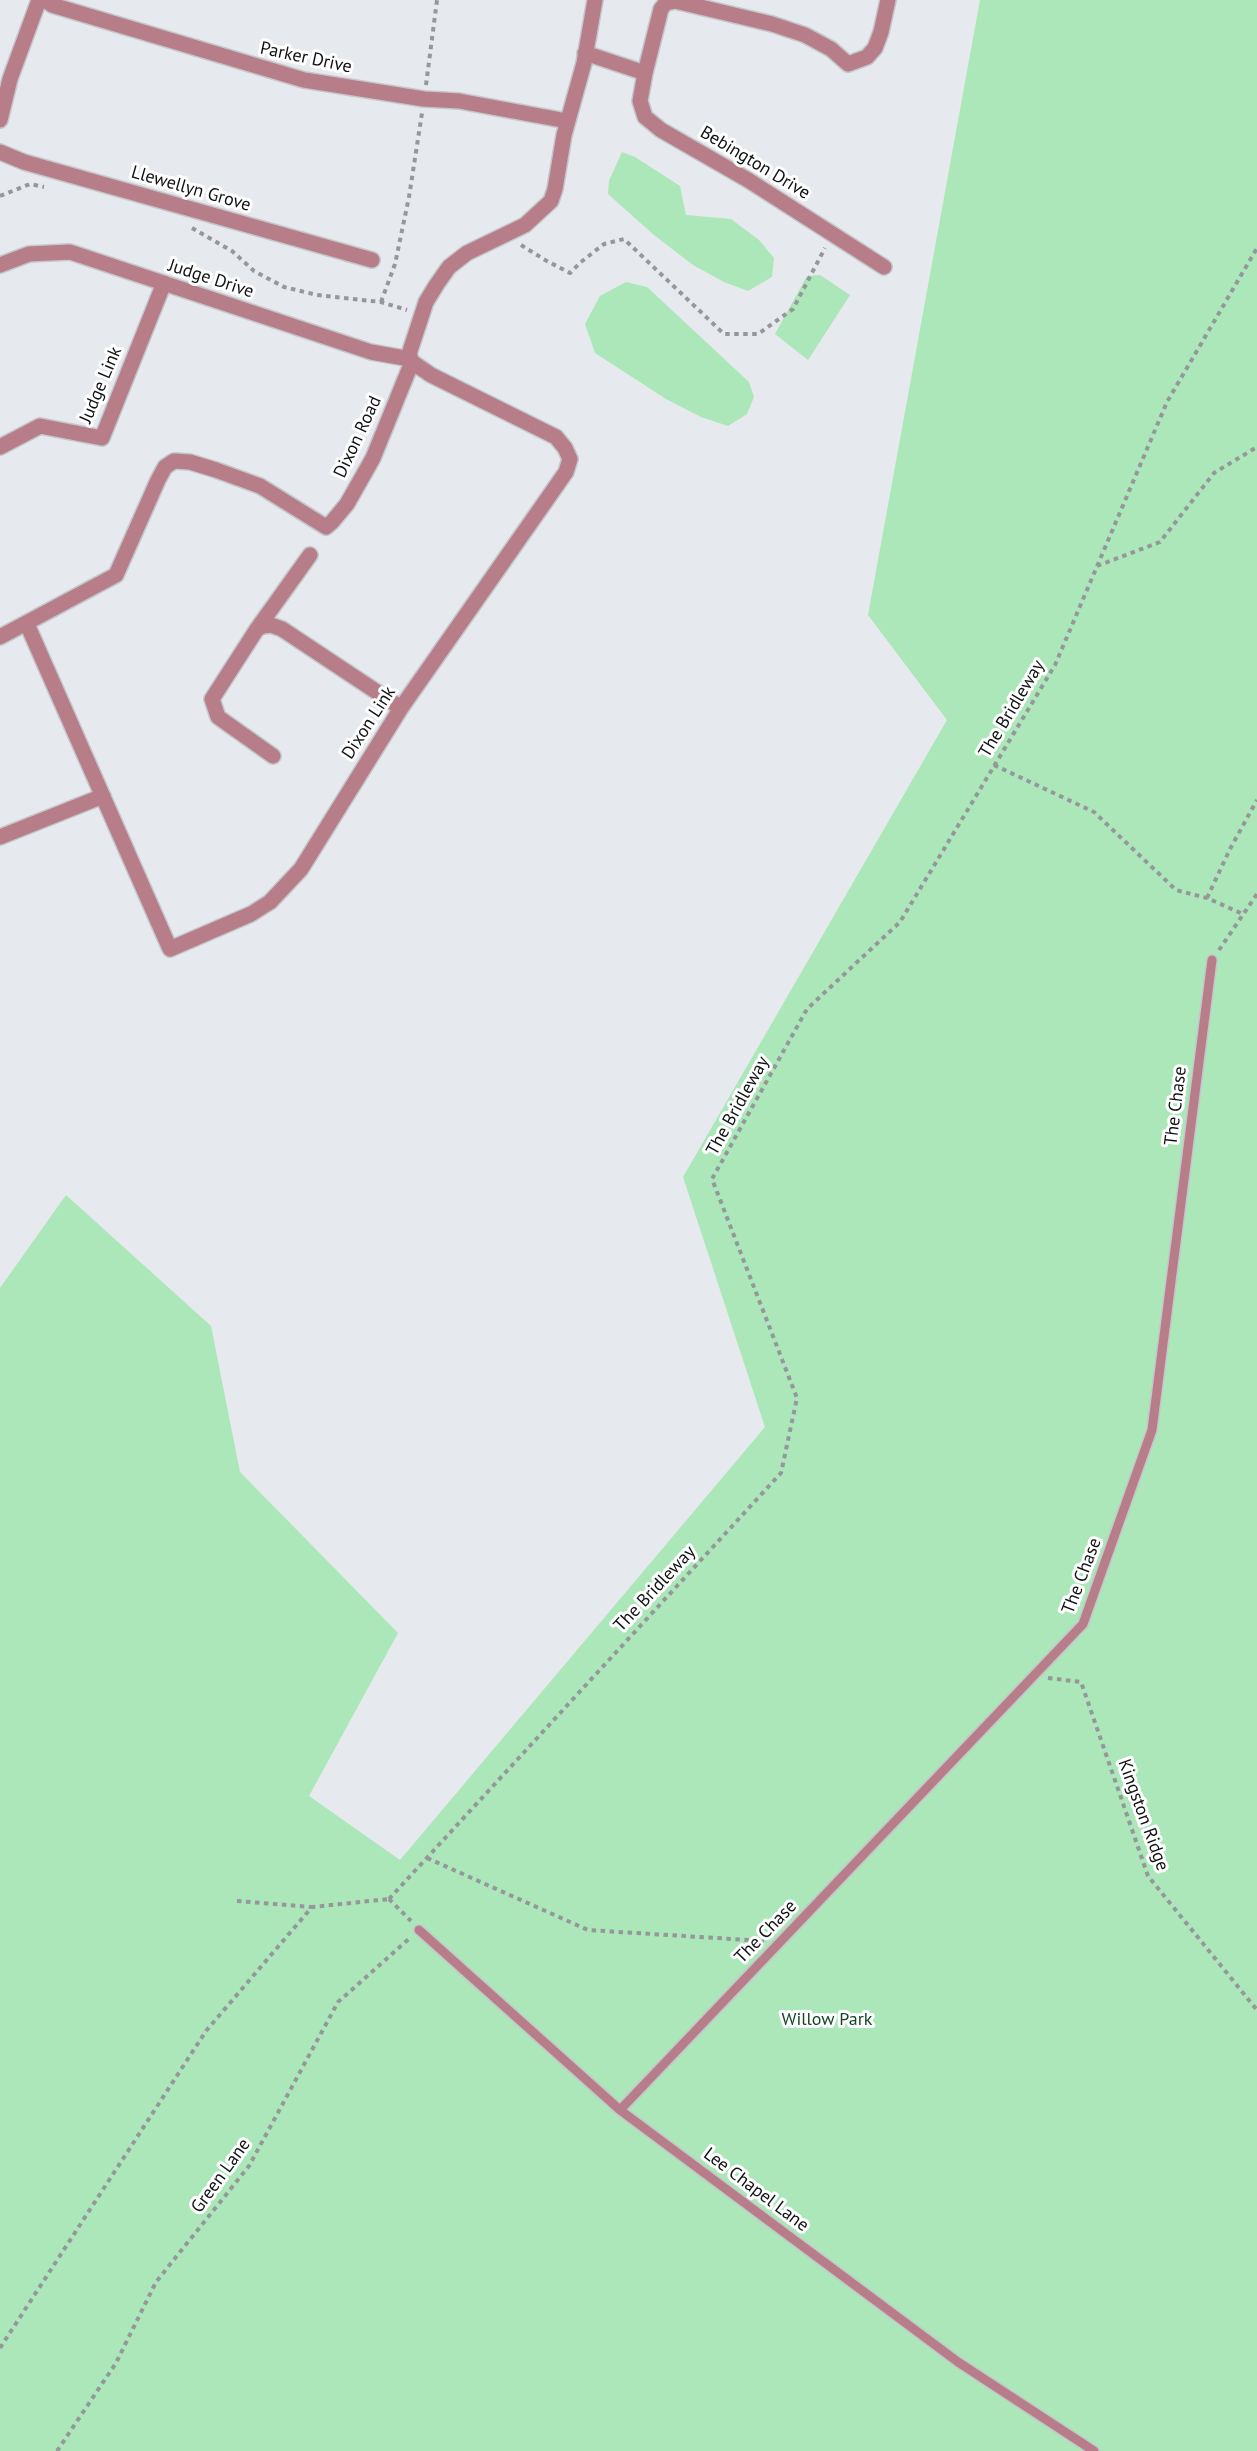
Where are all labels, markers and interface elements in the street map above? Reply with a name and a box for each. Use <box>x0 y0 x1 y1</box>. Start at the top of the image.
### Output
street label: Parker Drive <box>258 38 354 78</box>
street label: Bebington Drive <box>696 122 814 204</box>
street label: Llewellyn Grove <box>129 162 253 216</box>
street label: Judge Drive <box>166 255 256 303</box>
street label: Judge Link <box>75 344 127 426</box>
street label: Dixon Road <box>330 393 386 481</box>
street label: The Bridleway <box>974 656 1050 762</box>
street label: Dixon Link <box>338 683 400 763</box>
street label: The Bridleway <box>702 1053 774 1159</box>
street label: The Chase <box>1160 1065 1192 1147</box>
street label: The Chase <box>1058 1535 1106 1617</box>
street label: The Bridleway <box>610 1542 700 1636</box>
street label: Kingston Ridge <box>1113 1756 1173 1874</box>
street label: The Chase <box>731 1896 801 1968</box>
park label: Willow Park <box>782 2009 872 2031</box>
street label: Green Lane <box>187 2135 255 2217</box>
street label: Lee Chapel Lane <box>699 2143 813 2237</box>

